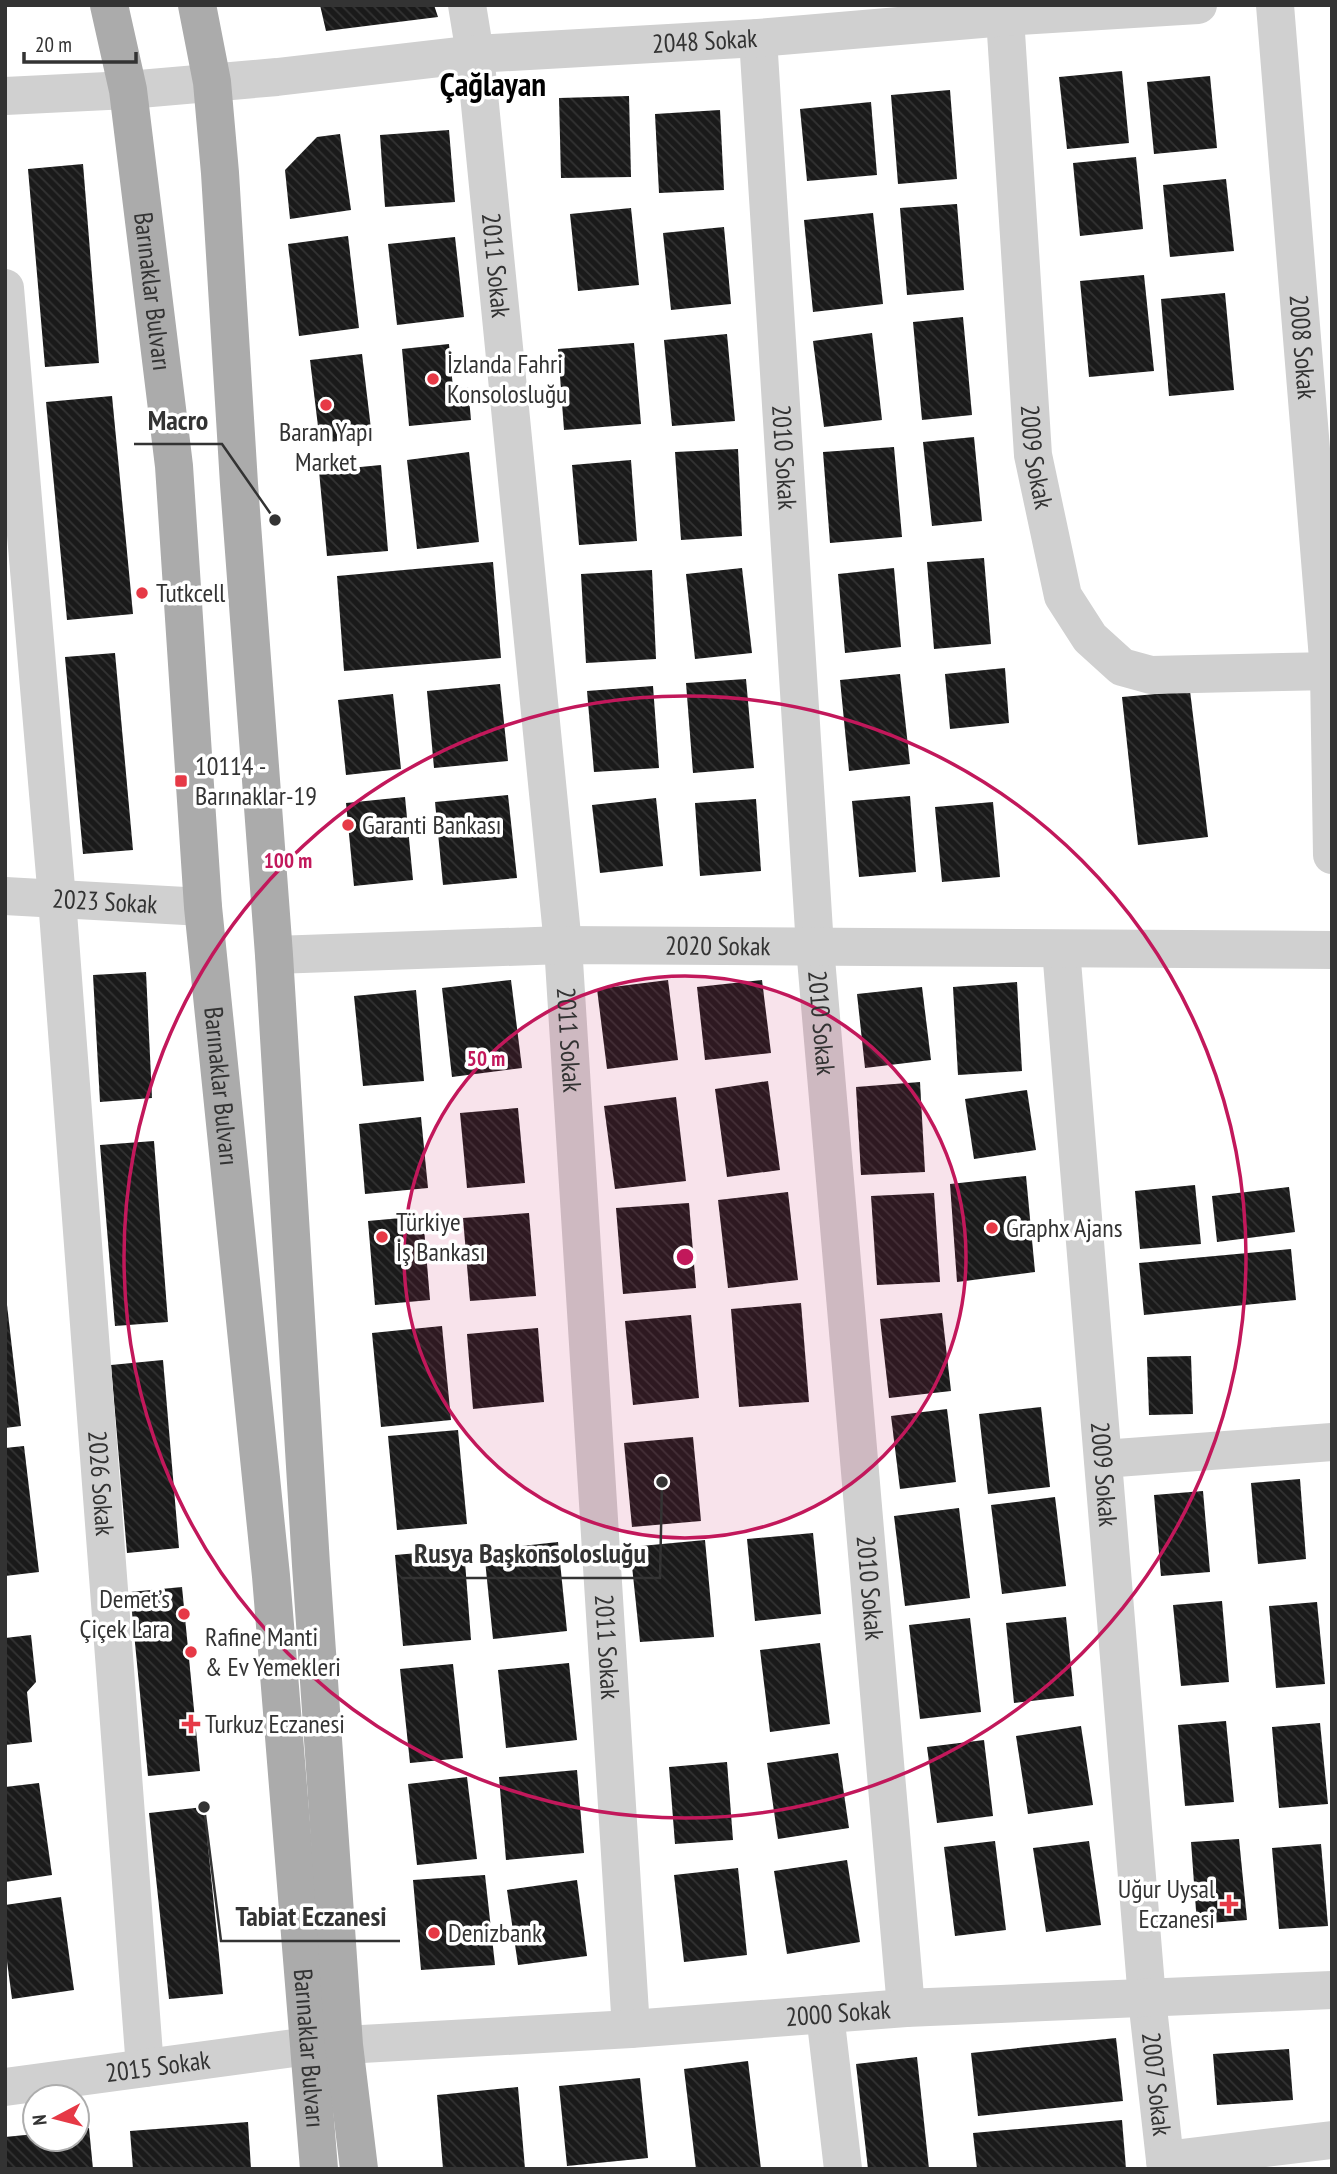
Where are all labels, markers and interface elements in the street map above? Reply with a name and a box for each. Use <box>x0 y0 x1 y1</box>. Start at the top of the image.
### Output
scale bar <box>24 21 136 65</box>
street label: 2048 Sokak <box>651 21 758 60</box>
text: 20 m <box>35 31 72 58</box>
district label: Çağlayan <box>440 62 546 105</box>
street label: Barınaklar Bulvarı <box>127 210 179 372</box>
street label: 2011 Sokak <box>475 211 518 319</box>
street label: 2008 Sokak <box>1283 293 1324 401</box>
place label: İzlanda Fahri Konsolosluğu <box>447 347 567 410</box>
marker: İzlanda Fahri Konsolosluğu <box>425 371 441 387</box>
callout: Macro <box>134 395 222 444</box>
marker: Baran Yapı Market <box>318 397 334 413</box>
text: Macro <box>148 401 208 438</box>
street label: 2009 Sokak <box>1014 403 1061 512</box>
street label: 2010 Sokak <box>765 404 805 511</box>
place label: Baran Yapı Market <box>279 415 373 478</box>
place label: Tutkcell <box>156 576 225 609</box>
marker: Tutkcell <box>134 585 150 601</box>
place label: 10114 - Barınaklar-19 <box>195 749 317 812</box>
marker: 10114 - Barınaklar-19 <box>173 773 189 789</box>
place label: Garanti Bankası <box>362 808 501 841</box>
marker: Garanti Bankası <box>340 817 356 833</box>
text: 100 m <box>264 847 312 874</box>
street label: 2023 Sokak <box>51 882 158 920</box>
street label: 2020 Sokak <box>665 929 771 962</box>
street label: 2010 Sokak <box>801 969 843 1077</box>
street label: 2011 Sokak <box>550 986 589 1093</box>
street label: Barınaklar Bulvarı <box>197 1005 246 1167</box>
text: 50 m <box>467 1045 505 1072</box>
place label: Türkiye İş Bankası <box>396 1205 485 1268</box>
place label: Graphx Ajans <box>1006 1211 1122 1244</box>
marker: Graphx Ajans <box>984 1220 1000 1236</box>
marker: Türkiye İş Bankası <box>374 1229 390 1245</box>
centre of rings <box>673 1245 697 1269</box>
street label: 2009 Sokak <box>1084 1420 1125 1528</box>
street label: 2026 Sokak <box>81 1429 122 1537</box>
callout: Rusya Başkonsolosluğu <box>401 1529 660 1578</box>
text: Rusya Başkonsolosluğu <box>414 1534 646 1571</box>
street label: 2010 Sokak <box>850 1534 891 1642</box>
place label: Demet’s Çiçek Lara <box>80 1582 170 1645</box>
street label: 2011 Sokak <box>588 1593 627 1700</box>
marker: Demet’s Çiçek Lara <box>176 1606 192 1622</box>
place label: Rafine Manti & Ev Yemekleri <box>205 1620 341 1683</box>
marker: Rafine Manti & Ev Yemekleri <box>183 1644 199 1660</box>
place label: Turkuz Eczanesi <box>205 1707 345 1740</box>
marker: Turkuz Eczanesi <box>183 1716 199 1732</box>
place label: Uğur Uysal Eczanesi <box>1118 1872 1215 1935</box>
callout: Tabiat Eczanesi <box>221 1892 400 1941</box>
marker: Uğur Uysal Eczanesi <box>1221 1896 1237 1912</box>
text: Tabiat Eczanesi <box>235 1897 387 1934</box>
place label: Denizbank <box>448 1916 542 1949</box>
marker: Denizbank <box>426 1925 442 1941</box>
street label: Barınaklar Bulvarı <box>287 1967 333 2129</box>
street label: 2000 Sokak <box>784 1992 892 2033</box>
street label: 2007 Sokak <box>1135 2030 1179 2138</box>
street label: 2015 Sokak <box>103 2043 212 2089</box>
north arrow <box>21 2083 91 2153</box>
text: N <box>27 2114 52 2127</box>

